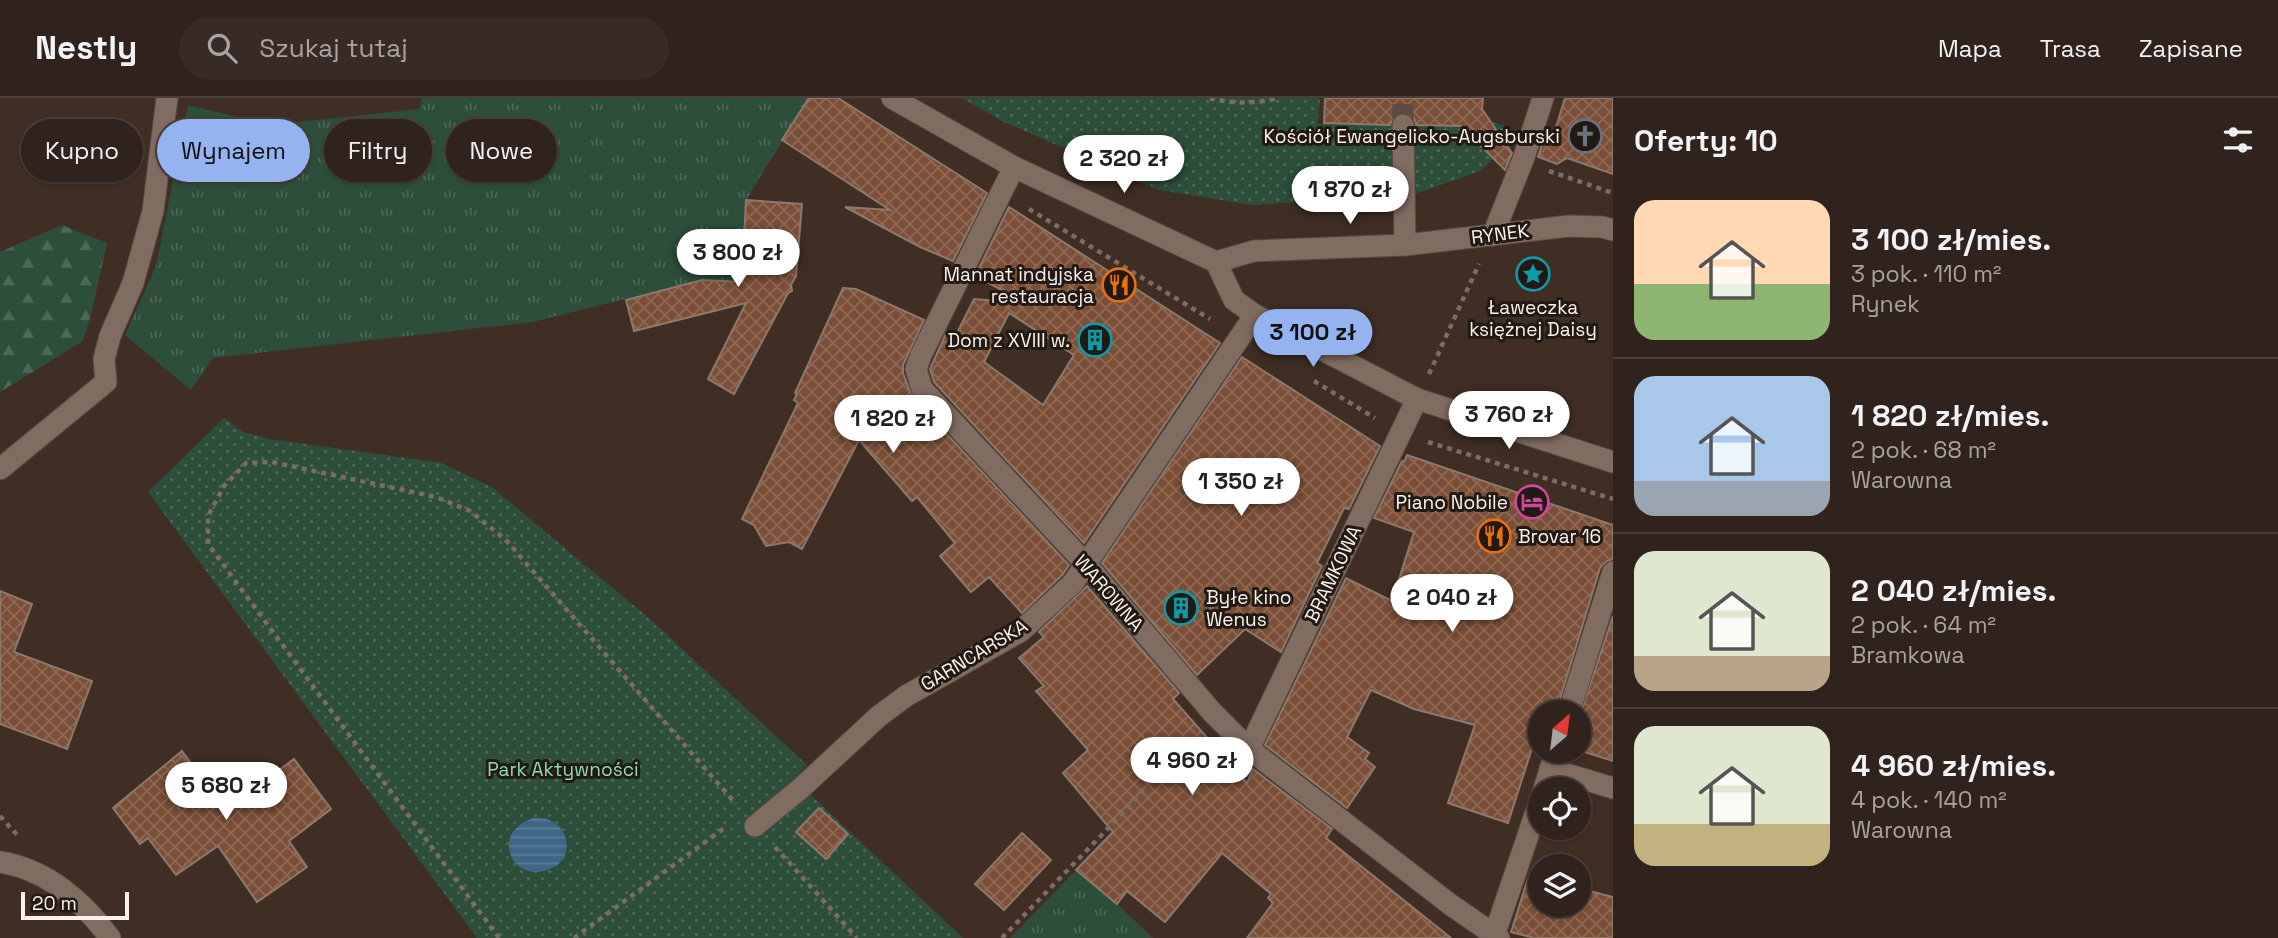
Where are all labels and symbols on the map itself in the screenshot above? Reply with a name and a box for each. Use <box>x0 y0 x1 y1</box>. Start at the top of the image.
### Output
church icon: Kościół Ewangelicko-Augsburski <box>1566 117 1604 155</box>
place label: Kościół Ewangelicko-Augsburski <box>1264 124 1560 149</box>
pin: 2 320 zł <box>1052 136 1196 195</box>
pin: 1 870 zł <box>1278 166 1422 226</box>
street label: RYNEK <box>1470 218 1531 250</box>
pin: 3 800 zł <box>666 230 810 289</box>
place icon: Ławeczka księżnej Daisy <box>1514 255 1552 293</box>
place label: Mannat indyjska restauracja <box>944 262 1094 309</box>
restaurant icon: Mannat indyjska restauracja <box>1100 266 1138 304</box>
place label: Ławeczka księżnej Daisy <box>1469 295 1597 342</box>
pin: 3 100 zł <box>1241 310 1385 369</box>
building icon: Dom z XVIII w. <box>1076 321 1114 359</box>
place label: Dom z XVIII w. <box>947 328 1070 353</box>
pin: 3 760 zł <box>1437 392 1581 451</box>
pin: 1 820 zł <box>821 396 965 455</box>
pin: 1 350 zł <box>1169 458 1313 518</box>
hotel icon: Piano Nobile <box>1513 483 1551 521</box>
place label: Piano Nobile <box>1396 490 1508 515</box>
restaurant icon: Brovar 16 <box>1475 517 1513 555</box>
street label: BRAMKOWA <box>1299 521 1367 627</box>
place label: Brovar 16 <box>1518 524 1601 549</box>
street label: WAROWNA <box>1069 549 1149 637</box>
pin: 2 040 zł <box>1380 574 1524 634</box>
place label: Byłe kino Wenus <box>1206 585 1292 632</box>
building icon: Byłe kino Wenus <box>1162 589 1200 627</box>
street label: GARNCARSKA <box>916 613 1032 697</box>
north arrow <box>1528 700 1591 763</box>
pin: 4 960 zł <box>1120 738 1264 797</box>
park label: Park Aktywności <box>487 757 639 782</box>
pin: 5 680 zł <box>154 762 298 822</box>
scale bar <box>21 889 130 921</box>

